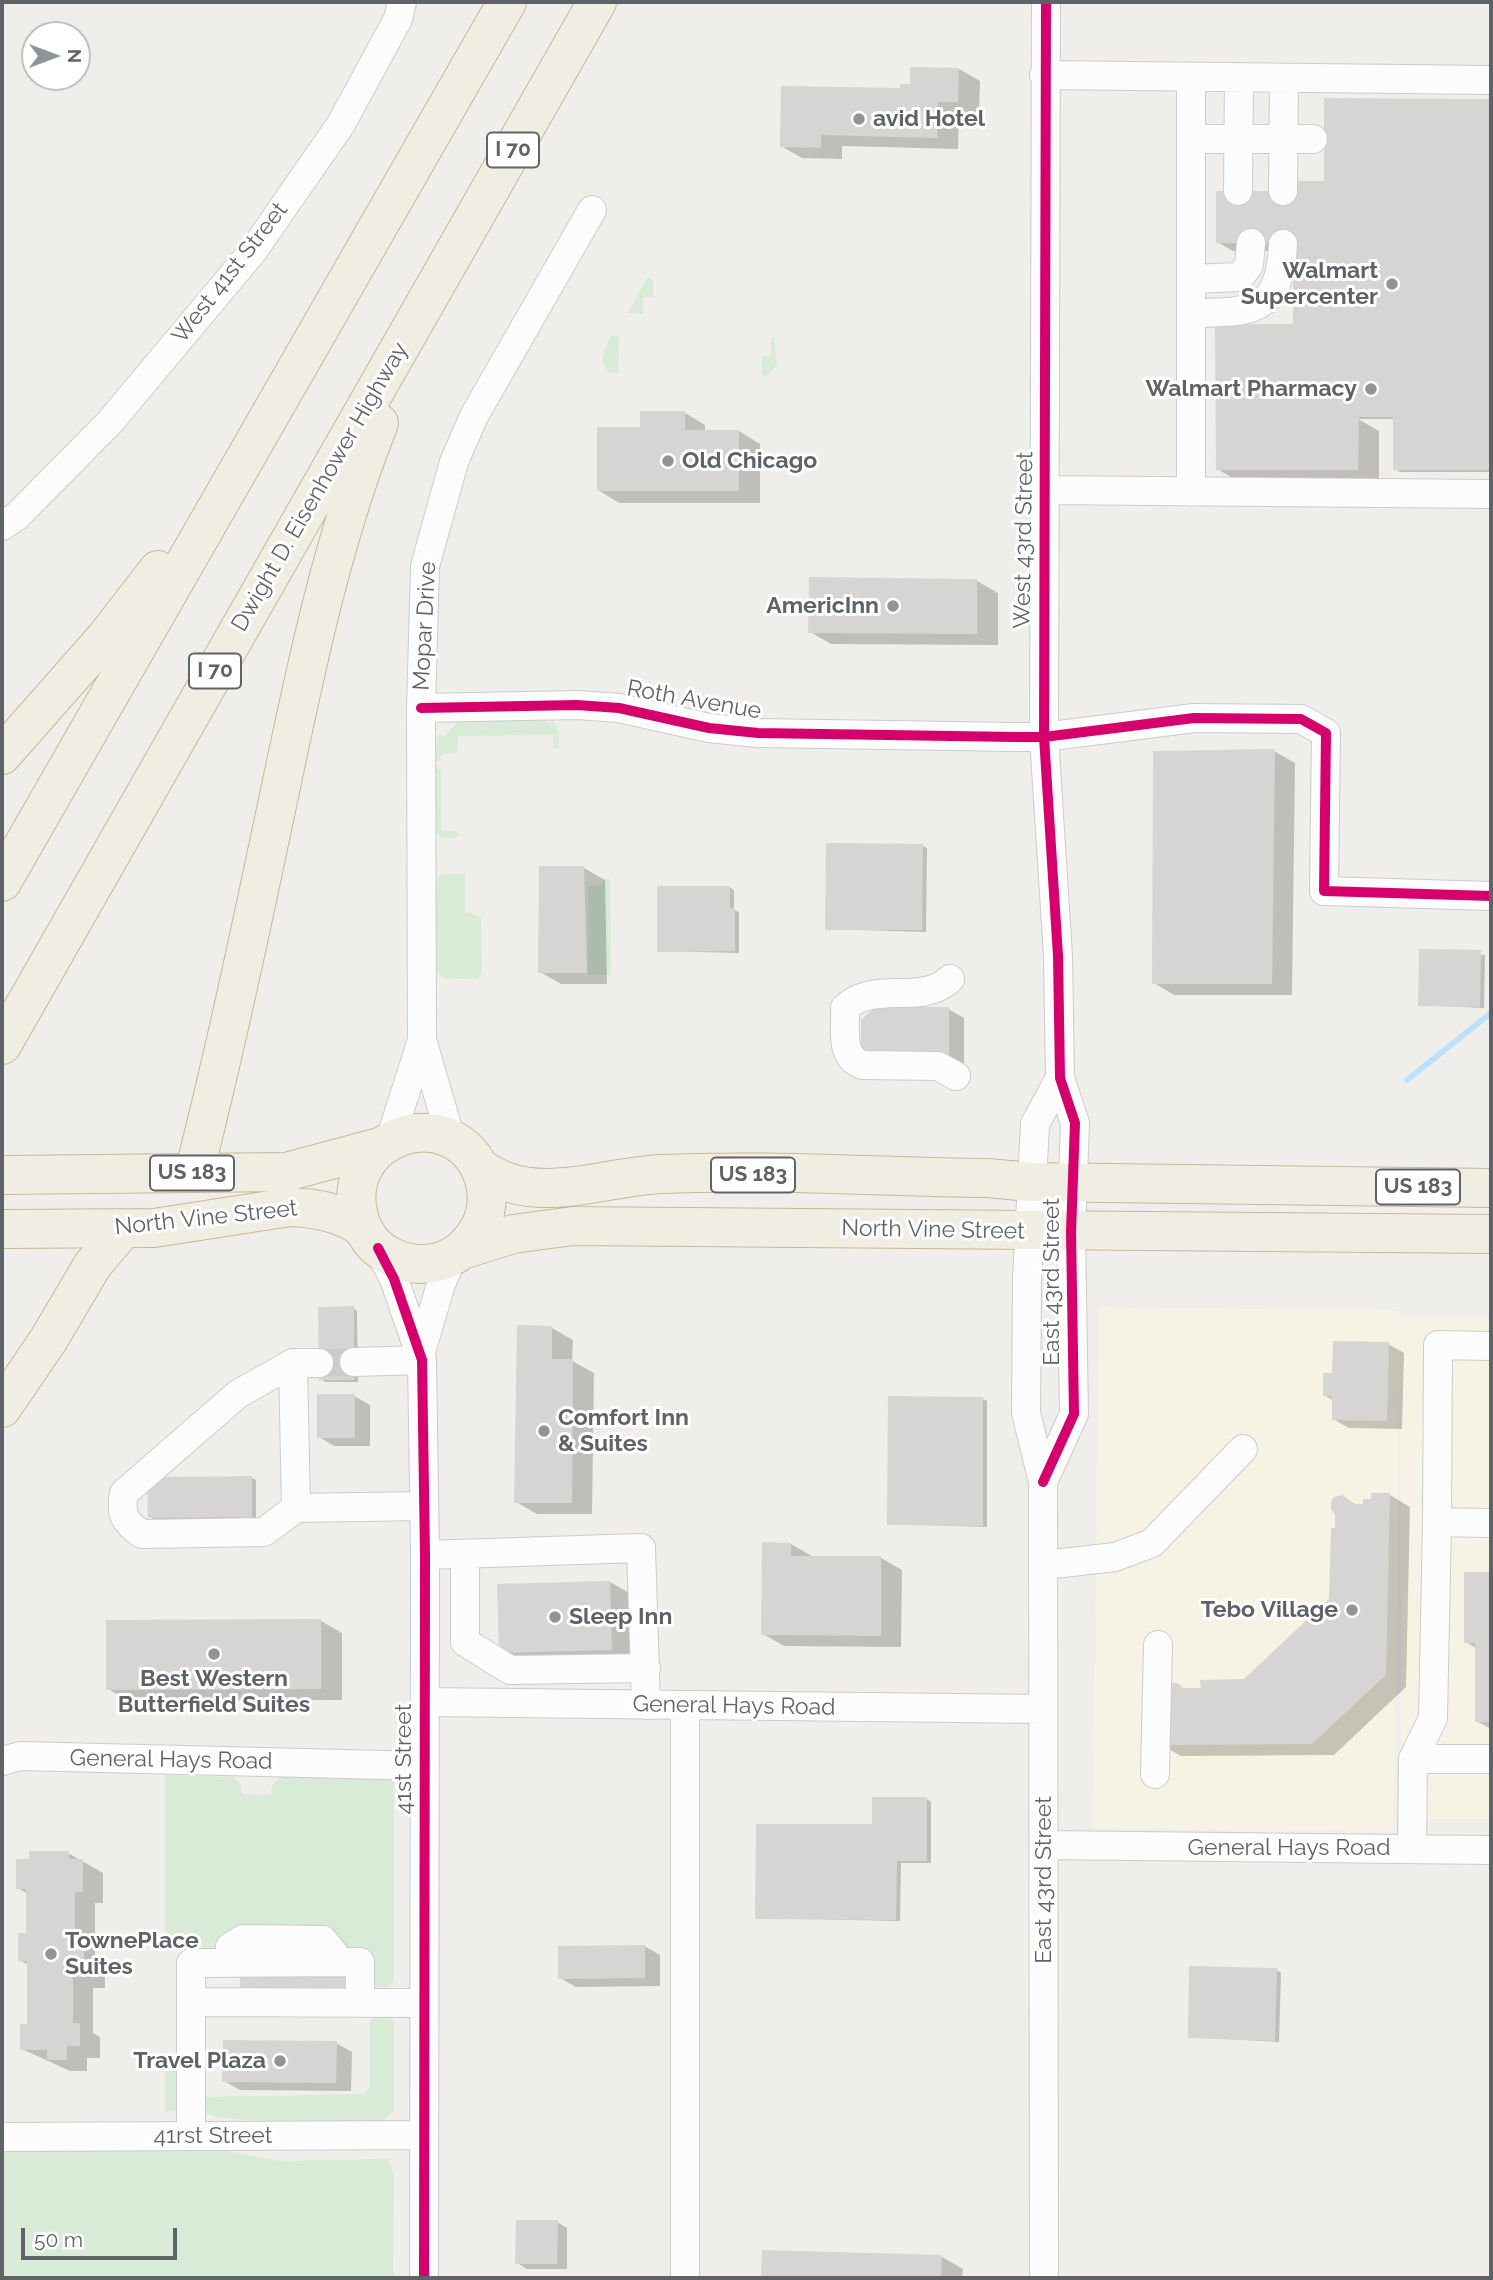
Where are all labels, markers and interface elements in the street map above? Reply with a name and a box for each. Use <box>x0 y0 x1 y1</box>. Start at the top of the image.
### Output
north arrow <box>21 21 91 91</box>
text: N <box>64 49 86 63</box>
place label: avid Hotel <box>873 105 985 133</box>
marker: avid Hotel <box>851 111 867 127</box>
road number: I 70 <box>487 132 539 168</box>
street label: West 41st Street <box>166 197 294 349</box>
place label: Walmart Supercenter <box>1241 257 1378 311</box>
marker: Walmart Supercenter <box>1384 276 1400 292</box>
street label: Dwight D. Eisenhower Highway <box>226 337 414 637</box>
place label: Walmart Pharmacy <box>1145 375 1357 403</box>
marker: Walmart Pharmacy <box>1363 381 1379 397</box>
place label: Old Chicago <box>682 447 817 475</box>
street label: West 43rd Street <box>1009 451 1039 629</box>
marker: Old Chicago <box>660 453 676 469</box>
street label: Mopar Drive <box>408 561 442 691</box>
place label: AmericInn <box>766 592 879 620</box>
marker: AmericInn <box>885 598 901 614</box>
road number: I 70 <box>189 654 241 688</box>
street label: Roth Avenue <box>625 675 763 725</box>
road number: US 183 <box>150 1156 234 1190</box>
road number: US 183 <box>711 1158 795 1192</box>
road number: US 183 <box>1376 1170 1460 1204</box>
street label: North Vine Street <box>113 1195 299 1241</box>
street label: East 43rd Street <box>1038 1198 1066 1366</box>
street label: North Vine Street <box>841 1215 1025 1245</box>
place label: Comfort Inn & Suites <box>558 1404 689 1458</box>
marker: Comfort Inn & Suites <box>536 1423 552 1439</box>
place label: Tebo Village <box>1201 1596 1338 1624</box>
marker: Tebo Village <box>1344 1602 1360 1618</box>
place label: Sleep Inn <box>569 1603 672 1631</box>
marker: Sleep Inn <box>547 1609 563 1625</box>
marker: Best Western Butterfield Suites <box>206 1646 222 1662</box>
place label: Best Western Butterfield Suites <box>118 1665 310 1719</box>
street label: General Hays Road <box>632 1690 836 1722</box>
street label: 41st Street <box>390 1704 418 1814</box>
street label: General Hays Road <box>69 1744 273 1776</box>
street label: East 43rd Street <box>1030 1796 1058 1964</box>
street label: General Hays Road <box>1188 1834 1390 1862</box>
place label: TownePlace Suites <box>65 1927 199 1981</box>
marker: TownePlace Suites <box>43 1946 59 1962</box>
place label: Travel Plaza <box>133 2047 266 2075</box>
marker: Travel Plaza <box>272 2053 288 2069</box>
street label: 41rst Street <box>154 2122 272 2150</box>
scale bar <box>24 2214 180 2258</box>
text: 50 m <box>34 2227 83 2252</box>

